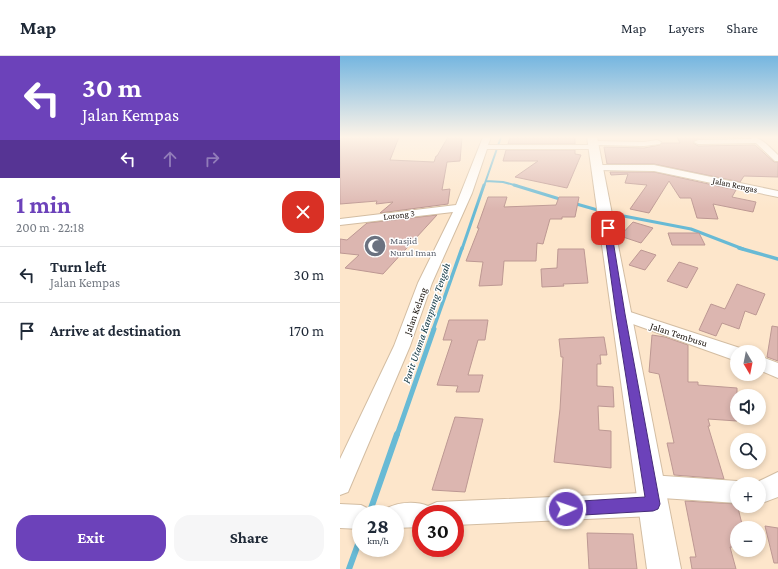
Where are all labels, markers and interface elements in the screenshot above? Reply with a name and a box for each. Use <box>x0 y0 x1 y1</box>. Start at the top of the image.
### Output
text: Map <box>20 17 56 38</box>
text: Map <box>621 20 646 36</box>
text: Layers <box>668 20 705 36</box>
text: Share <box>727 20 758 36</box>
icon: left <box>16 72 68 124</box>
text: 30 m <box>82 72 142 103</box>
text: Jalan Kempas <box>82 105 179 125</box>
icon: left <box>117 148 139 170</box>
icon: ahead <box>159 148 181 170</box>
icon: right <box>201 148 223 170</box>
street label: Jalan Rengas <box>711 175 759 195</box>
text: 1 min <box>16 191 71 218</box>
button: close <box>282 191 324 233</box>
street label: Lorong 3 <box>383 208 415 222</box>
pin <box>591 211 625 245</box>
icon: arrive <box>597 217 619 239</box>
text: 200 m · 22:18 <box>16 220 84 235</box>
mosque icon: Masjid Nurul Iman <box>362 233 388 259</box>
place label: Masjid Nurul Iman <box>390 235 437 258</box>
text: Turn left <box>50 259 106 275</box>
water label: Parit Utama Kampung Tengah <box>400 261 453 385</box>
icon: left <box>16 264 38 286</box>
text: 30 m <box>294 267 324 283</box>
text: Jalan Kempas <box>50 275 120 290</box>
street label: Jalan Kelang <box>401 286 429 337</box>
icon: arrive <box>16 320 38 342</box>
street label: Jalan Tembusu <box>648 320 709 349</box>
text: Arrive at destination <box>50 323 181 339</box>
text: 170 m <box>289 323 324 339</box>
north arrow <box>730 345 766 381</box>
map controls <box>730 345 766 557</box>
button: sound <box>730 389 766 425</box>
button: search <box>730 433 766 469</box>
button: + <box>730 477 766 513</box>
position arrow <box>545 488 587 530</box>
speed limit sign: 30 <box>412 505 464 557</box>
button: Exit <box>16 515 166 561</box>
button: Share <box>174 515 324 561</box>
text: 28 <box>367 515 389 537</box>
button: − <box>730 521 766 557</box>
text: km/h <box>367 535 389 546</box>

